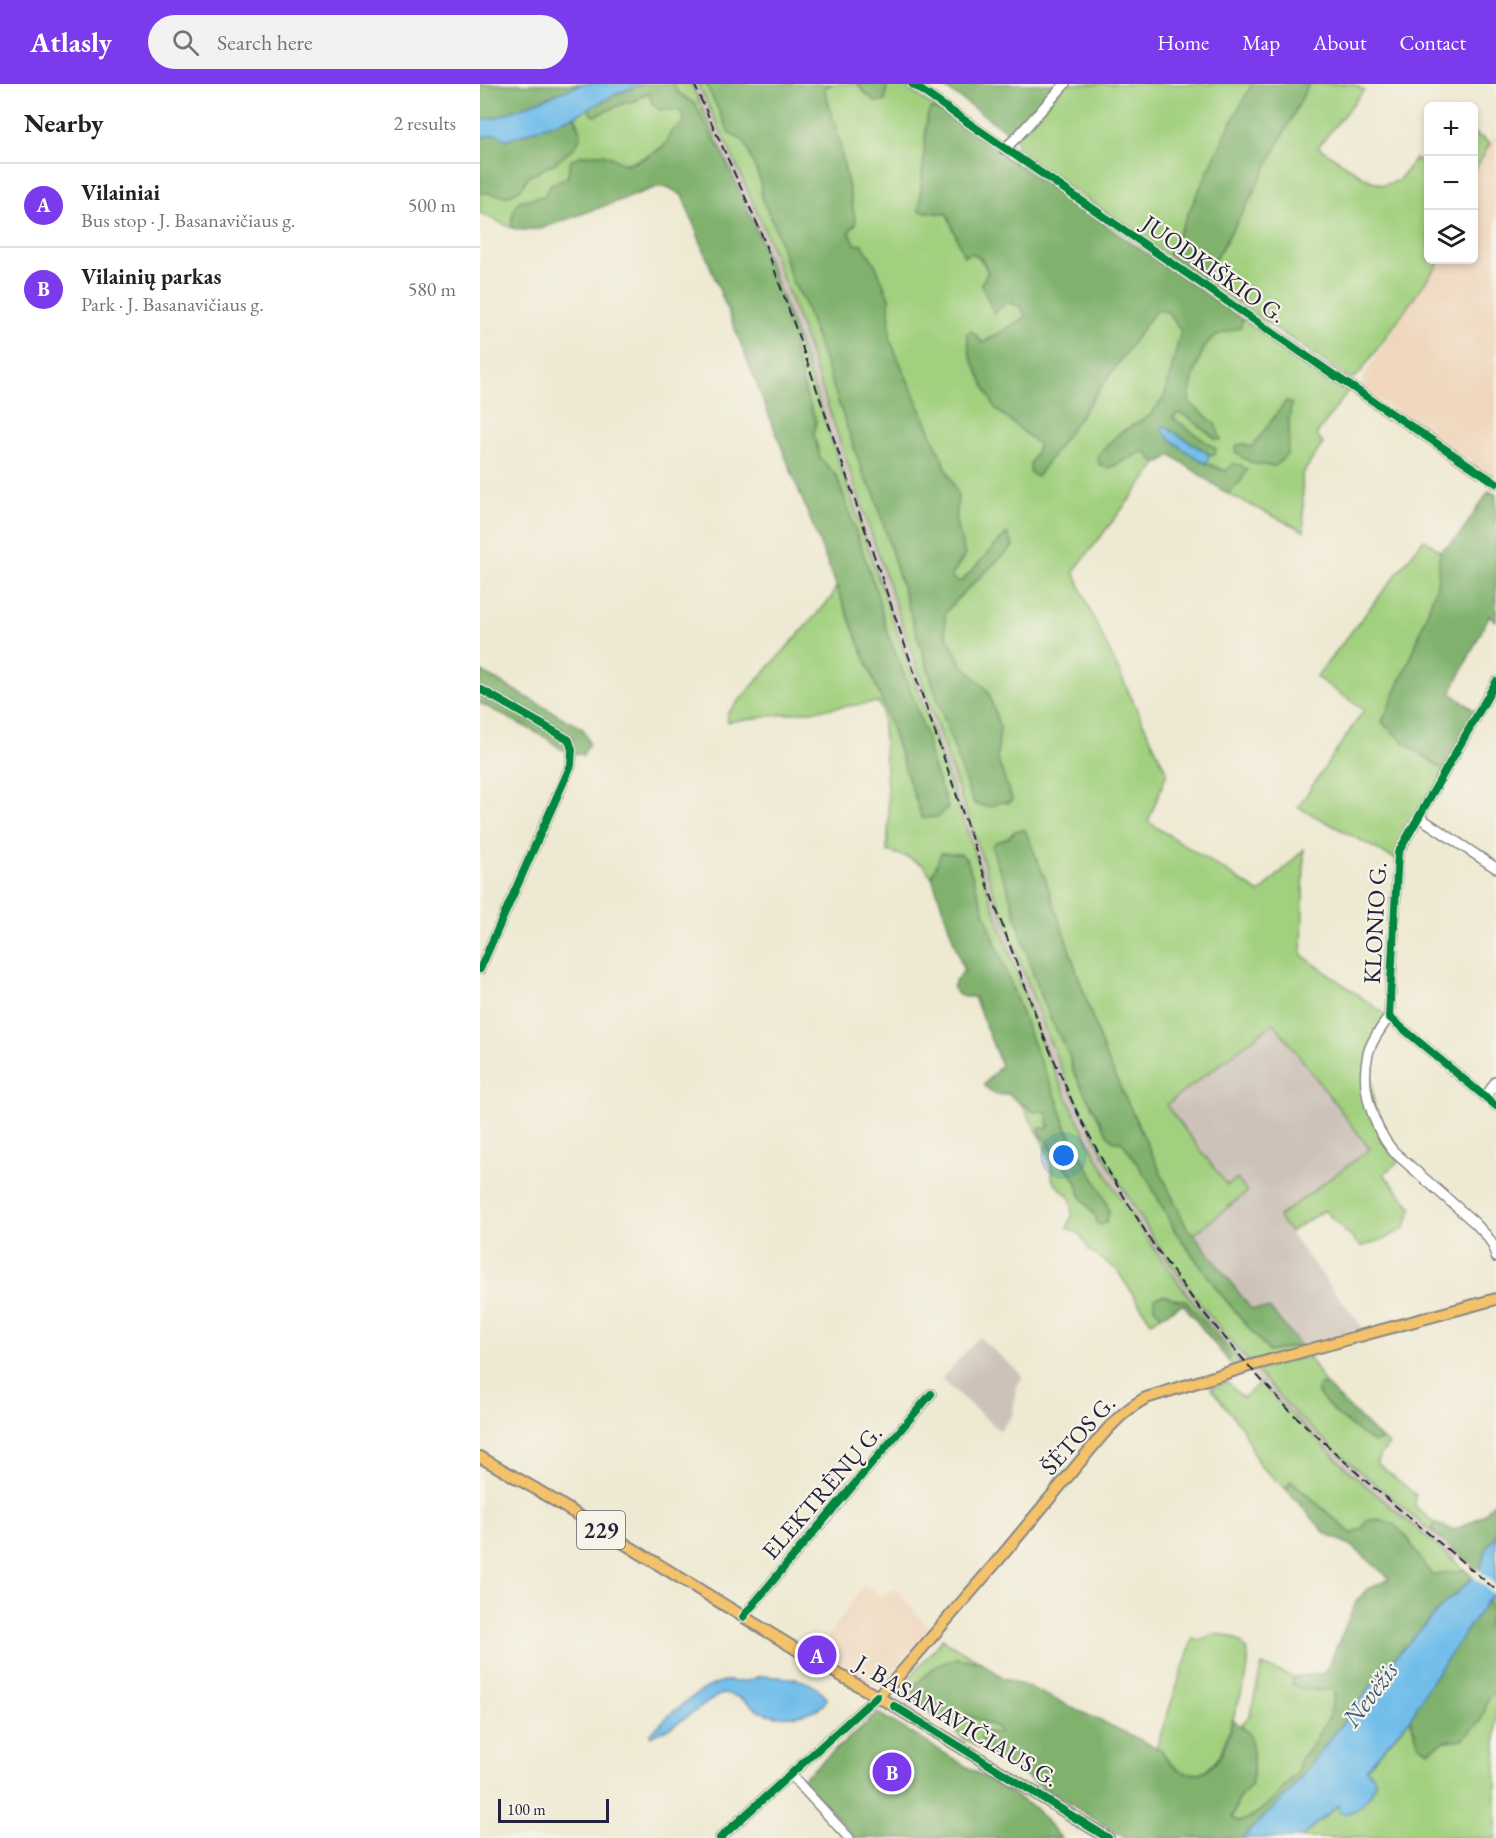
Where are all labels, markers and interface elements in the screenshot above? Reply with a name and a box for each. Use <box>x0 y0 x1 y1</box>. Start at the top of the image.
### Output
search box <box>148 15 568 69</box>
text: Atlasly <box>30 24 112 60</box>
icon: search <box>169 26 202 59</box>
text: Search here <box>217 28 313 57</box>
text: Home <box>1157 29 1209 56</box>
text: Map <box>1242 29 1280 56</box>
text: About <box>1313 29 1366 56</box>
text: Contact <box>1399 29 1466 56</box>
map controls <box>1424 102 1478 264</box>
button: + <box>1424 102 1478 156</box>
text: Nearby <box>24 106 104 140</box>
text: 2 results <box>393 110 456 136</box>
button: − <box>1424 156 1478 210</box>
text: Vilainiai <box>81 178 160 207</box>
text: A <box>36 192 51 218</box>
text: 500 m <box>408 192 456 218</box>
street label: JUODKIŠKIO G. <box>1135 206 1292 330</box>
text: Bus stop · J. Basanavičiaus g. <box>81 207 295 233</box>
button: layers <box>1424 210 1478 264</box>
text: Vilainių parkas <box>81 262 221 291</box>
text: B <box>37 276 50 302</box>
text: 580 m <box>408 276 456 302</box>
text: Park · J. Basanavičiaus g. <box>81 291 264 317</box>
street label: KLONIO G. <box>1356 861 1393 985</box>
your location <box>1049 1141 1078 1170</box>
street label: ŠĖTOS G. <box>1033 1388 1122 1481</box>
street label: ELEKTRĖNŲ G. <box>755 1418 889 1566</box>
road number: 229 <box>577 1511 625 1549</box>
pin: A <box>798 1632 836 1678</box>
street label: J. BASANAVIČIAUS G. <box>850 1649 1064 1793</box>
water label: Nevėžis <box>1334 1654 1406 1735</box>
pin: B <box>872 1750 912 1794</box>
scale bar <box>498 1796 609 1824</box>
text: 100 m <box>507 1799 546 1820</box>

